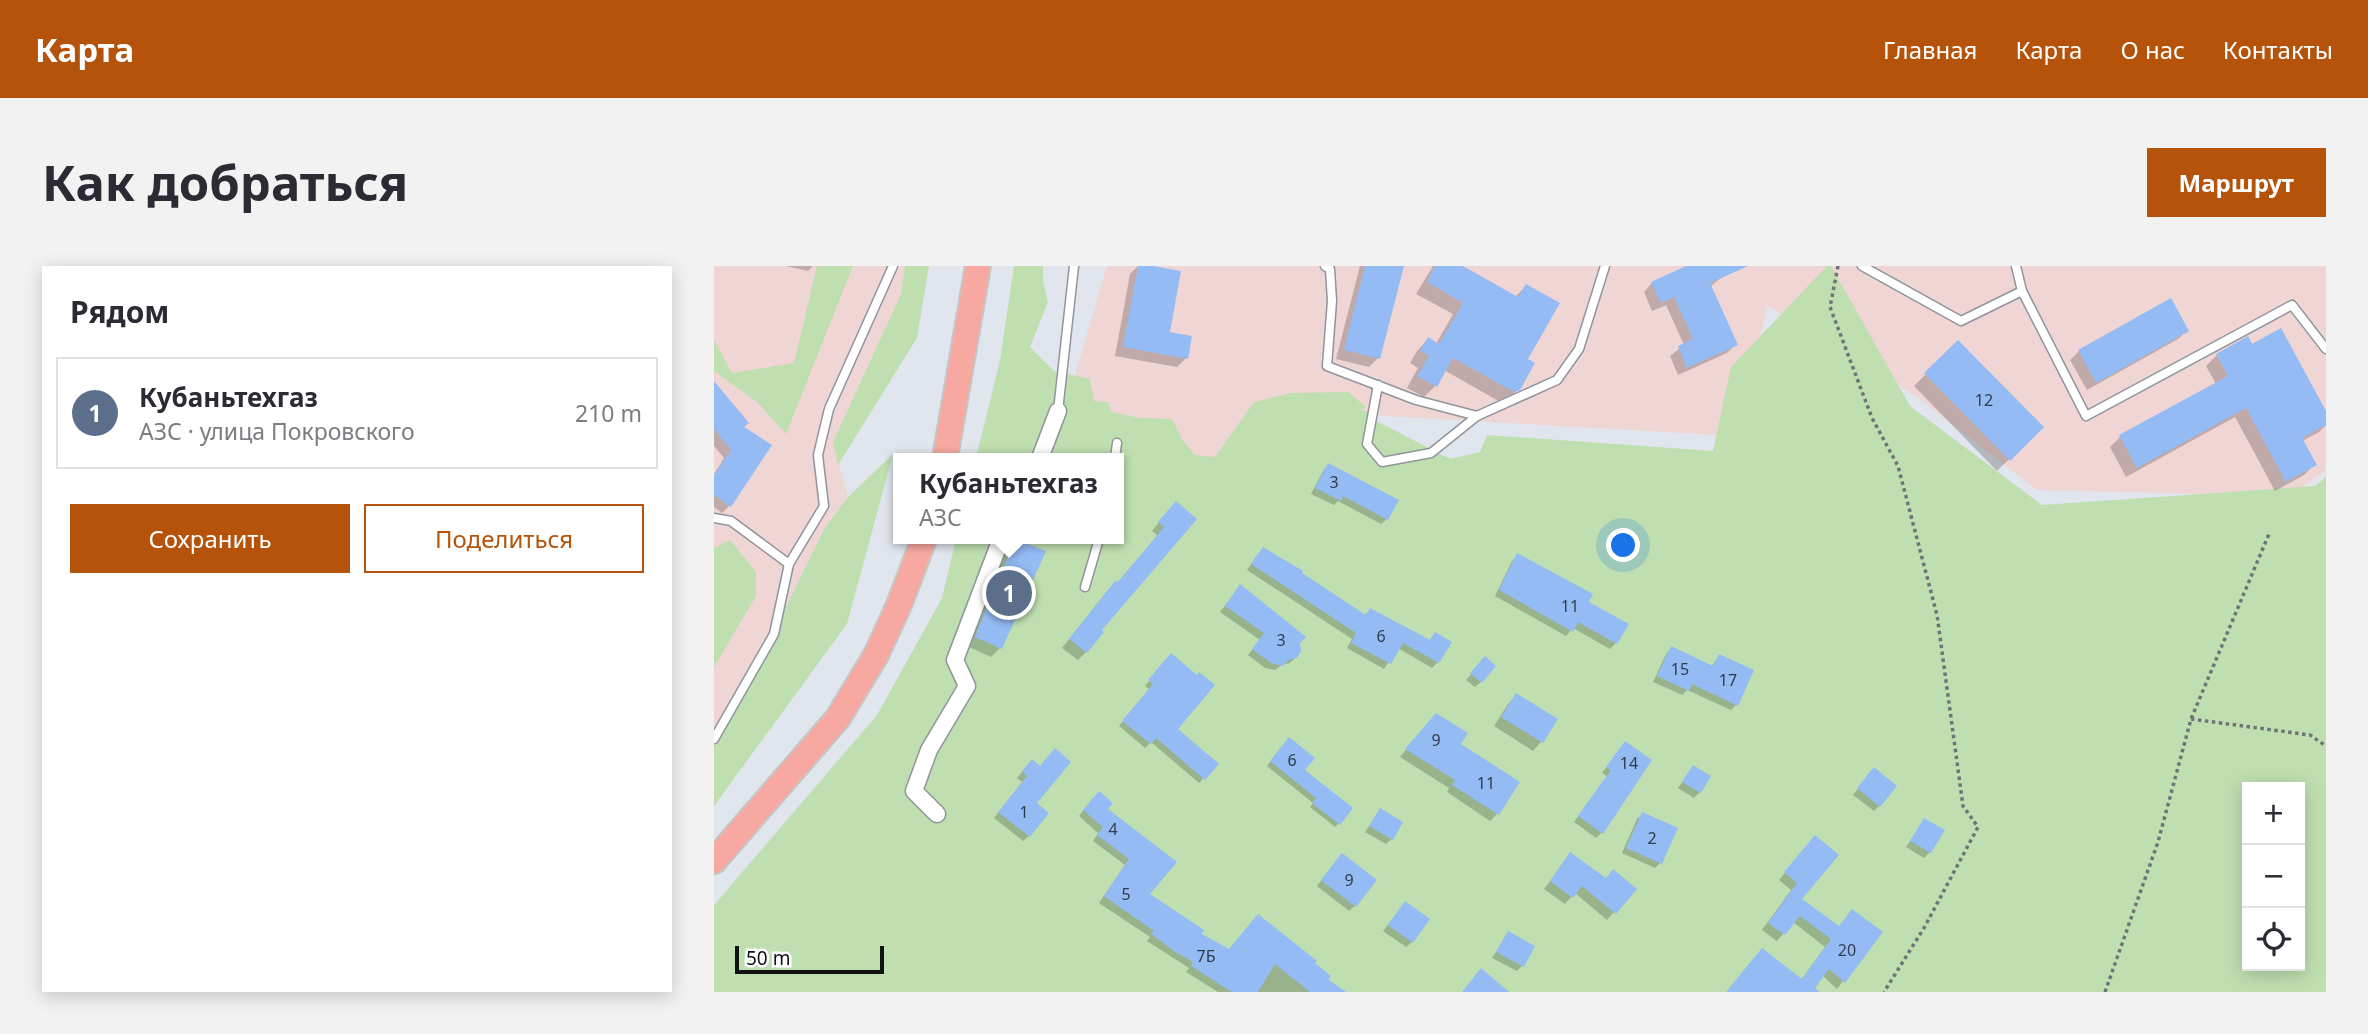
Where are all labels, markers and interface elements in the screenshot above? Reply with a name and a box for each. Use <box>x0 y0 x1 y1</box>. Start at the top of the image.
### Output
text: Карта <box>35 27 134 72</box>
text: Главная <box>1883 33 1977 66</box>
text: Карта <box>2015 33 2082 66</box>
text: О нас <box>2120 33 2185 66</box>
text: Контакты <box>2223 33 2333 66</box>
button: Маршрут <box>2147 148 2326 217</box>
text: Как добраться <box>42 149 408 215</box>
text: Рядом <box>70 291 169 332</box>
text: Кубаньтехгаз <box>139 379 318 415</box>
house number: 12 <box>1975 389 1993 411</box>
text: 1 <box>88 397 102 429</box>
text: 210 m <box>575 397 642 429</box>
text: АЗС · улица Покровского <box>139 415 415 447</box>
popup <box>893 453 1124 544</box>
text: Кубаньтехгаз <box>919 465 1098 501</box>
house number: 3 <box>1329 471 1339 493</box>
text: АЗС <box>919 501 962 533</box>
button: Сохранить <box>70 504 350 573</box>
button: Поделиться <box>364 504 644 573</box>
your location <box>1606 528 1640 562</box>
pin: 1 <box>986 567 1032 619</box>
house number: 11 <box>1561 595 1579 617</box>
house number: 6 <box>1376 625 1386 647</box>
house number: 3 <box>1276 629 1286 651</box>
house number: 15 <box>1671 658 1689 680</box>
house number: 17 <box>1719 669 1737 691</box>
house number: 9 <box>1431 729 1441 751</box>
house number: 6 <box>1287 749 1297 771</box>
house number: 14 <box>1620 752 1638 774</box>
house number: 11 <box>1477 772 1495 794</box>
map controls <box>2242 782 2305 971</box>
button: + <box>2242 782 2305 845</box>
house number: 1 <box>1019 801 1029 823</box>
house number: 4 <box>1108 818 1118 840</box>
house number: 2 <box>1647 827 1657 849</box>
button: − <box>2242 845 2305 908</box>
house number: 9 <box>1344 869 1354 891</box>
house number: 5 <box>1121 883 1131 905</box>
button: locate <box>2242 908 2305 971</box>
house number: 20 <box>1838 939 1856 961</box>
scale bar <box>735 943 884 975</box>
text: 50 m <box>746 945 790 971</box>
house number: 7Б <box>1197 945 1216 967</box>

